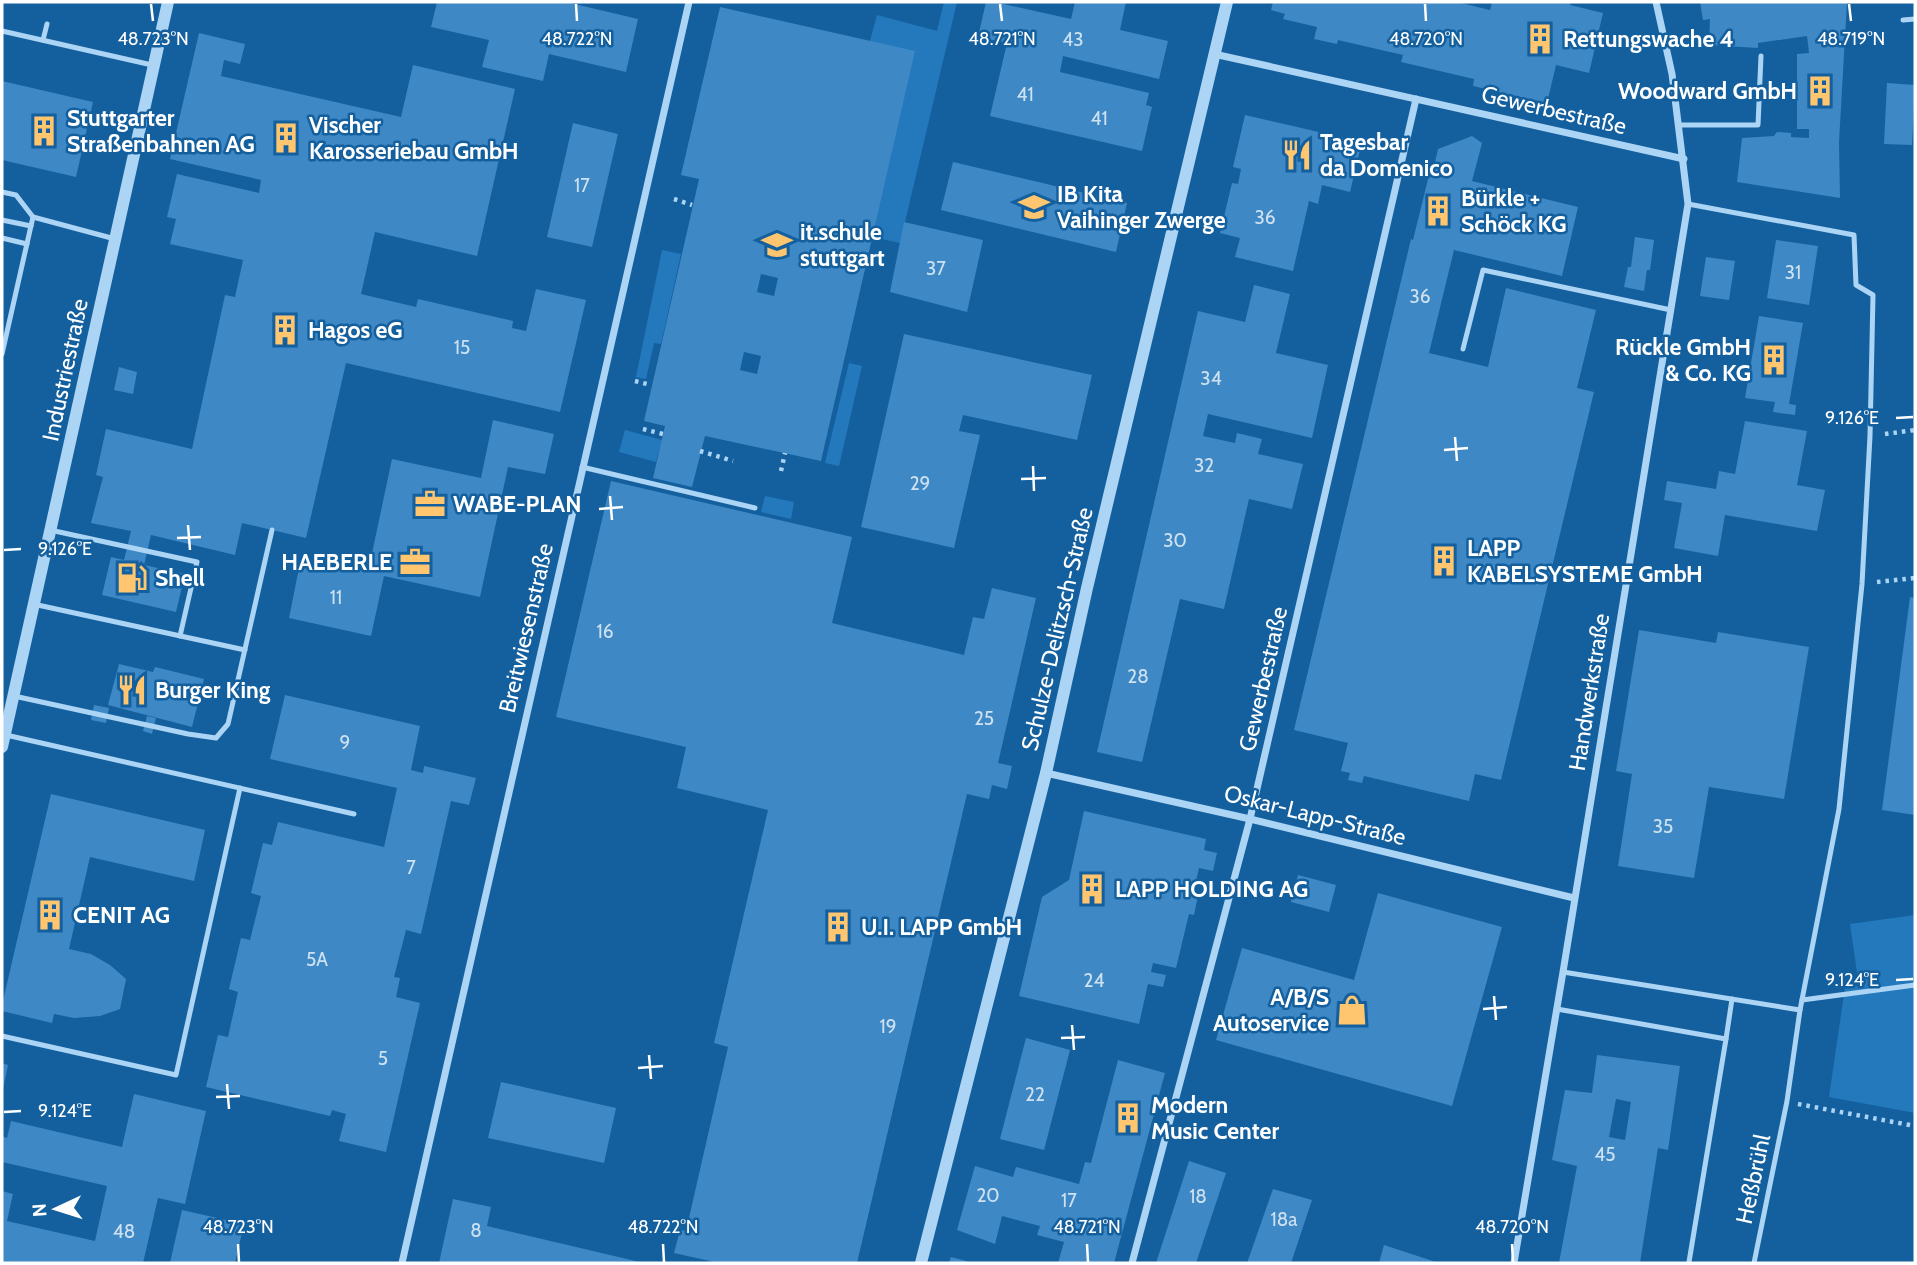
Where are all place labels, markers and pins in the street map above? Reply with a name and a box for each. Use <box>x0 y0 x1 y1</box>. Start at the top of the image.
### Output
building icon: Rettungswache 4 <box>1523 22 1557 56</box>
place label: Rettungswache 4 <box>1563 25 1734 53</box>
building icon: Woodward GmbH <box>1803 74 1837 108</box>
place label: Woodward GmbH <box>1618 77 1797 105</box>
place label: Stuttgarter Straßenbahnen AG <box>67 104 255 158</box>
place label: Vischer Karosseriebau GmbH <box>309 111 518 165</box>
building icon: Stuttgarter Straßenbahnen AG <box>27 114 61 148</box>
building icon: Vischer Karosseriebau GmbH <box>269 121 303 155</box>
place label: Tagesbar da Domenico <box>1320 128 1453 182</box>
restaurant icon: Tagesbar da Domenico <box>1280 138 1314 172</box>
place label: IB Kita Vaihinger Zwerge <box>1057 180 1226 234</box>
place label: Bürkle + Schöck KG <box>1461 184 1566 238</box>
school or university icon: IB Kita Vaihinger Zwerge <box>1017 190 1051 224</box>
building icon: Bürkle + Schöck KG <box>1421 194 1455 228</box>
place label: it.schule stuttgart <box>800 218 885 272</box>
school or university icon: it.schule stuttgart <box>760 228 794 262</box>
building icon: Hagos eG <box>268 313 302 347</box>
place label: Hagos eG <box>308 316 402 344</box>
place label: Rückle GmbH & Co. KG <box>1615 333 1751 387</box>
building icon: Rückle GmbH & Co. KG <box>1757 343 1791 377</box>
office icon: WABE-PLAN <box>413 487 447 521</box>
place label: WABE-PLAN <box>453 490 581 518</box>
place label: LAPP KABELSYSTEME GmbH <box>1467 534 1703 588</box>
building icon: LAPP KABELSYSTEME GmbH <box>1427 544 1461 578</box>
office icon: HAEBERLE <box>398 545 432 579</box>
place label: HAEBERLE <box>281 548 392 576</box>
fuel station icon: Shell <box>115 561 149 595</box>
place label: Shell <box>155 564 205 592</box>
restaurant icon: Burger King <box>115 673 149 707</box>
place label: Burger King <box>155 676 271 704</box>
building icon: LAPP HOLDING AG <box>1075 872 1109 906</box>
place label: LAPP HOLDING AG <box>1115 875 1308 903</box>
building icon: CENIT AG <box>33 898 67 932</box>
place label: CENIT AG <box>73 901 170 929</box>
building icon: U.I. LAPP GmbH <box>821 910 855 944</box>
place label: U.I. LAPP GmbH <box>861 913 1022 941</box>
place label: A/B/S Autoservice <box>1213 983 1329 1037</box>
shop icon: A/B/S Autoservice <box>1335 993 1369 1027</box>
place label: Modern Music Center <box>1151 1091 1279 1145</box>
building icon: Modern Music Center <box>1111 1101 1145 1135</box>

